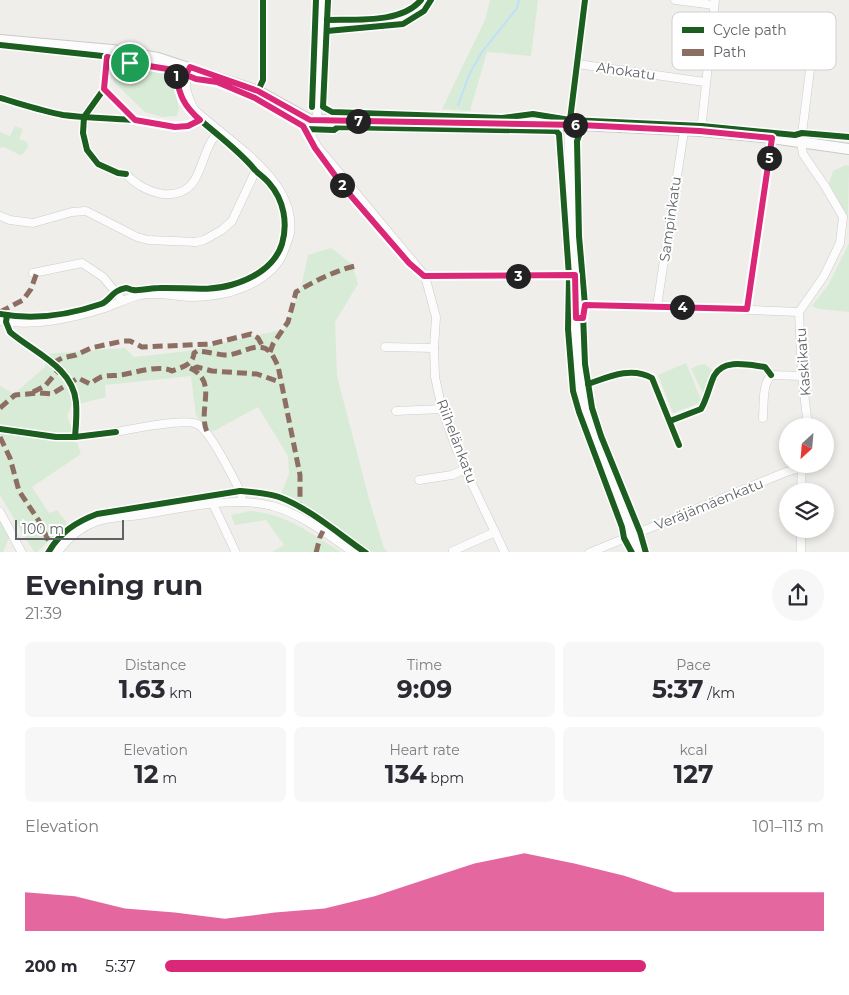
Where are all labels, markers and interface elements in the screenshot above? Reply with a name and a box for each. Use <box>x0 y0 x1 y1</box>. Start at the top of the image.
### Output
legend <box>672 12 836 70</box>
text: Cycle path <box>713 21 787 39</box>
pin <box>109 42 151 84</box>
text: Path <box>713 43 746 61</box>
icon: arrive <box>116 49 144 77</box>
street label: Ahokatu <box>595 58 657 84</box>
pin: 1 <box>164 64 188 88</box>
text: 1 <box>174 67 179 85</box>
pin: 7 <box>346 108 370 134</box>
text: 7 <box>354 112 363 130</box>
pin: 6 <box>562 112 588 138</box>
text: 6 <box>571 116 580 134</box>
pin: 5 <box>756 146 782 170</box>
text: 5 <box>765 149 774 167</box>
pin: 2 <box>330 172 354 198</box>
street label: Sampinkatu <box>655 175 685 263</box>
text: 2 <box>338 176 347 194</box>
pin: 3 <box>506 264 530 288</box>
text: 3 <box>514 267 523 285</box>
pin: 4 <box>670 294 694 320</box>
text: 4 <box>678 298 687 316</box>
street label: Kaskikatu <box>792 327 814 397</box>
street label: Riihelänkatu <box>433 396 481 486</box>
north arrow <box>779 418 834 472</box>
map controls <box>779 418 834 538</box>
street label: Veräjämäenkatu <box>652 474 766 534</box>
button: layers <box>779 483 834 538</box>
scale bar <box>15 518 124 541</box>
text: 100 m <box>22 520 64 538</box>
text: Evening run <box>25 568 203 602</box>
button: share <box>772 569 824 621</box>
text: 21:39 <box>25 604 62 623</box>
text: Distance <box>125 656 186 674</box>
text: Time <box>407 656 442 674</box>
text: Pace <box>676 656 711 674</box>
text: 1.63 <box>119 674 165 704</box>
text: 9:09 <box>397 674 452 704</box>
text: 5:37 <box>652 674 703 704</box>
text: km <box>165 684 192 702</box>
text: /km <box>703 684 735 702</box>
text: Elevation <box>123 741 188 759</box>
text: Heart rate <box>389 741 460 759</box>
text: kcal <box>680 741 707 759</box>
text: 12 <box>134 759 159 789</box>
text: 134 <box>385 759 427 789</box>
text: 127 <box>673 759 714 789</box>
text: m <box>159 769 177 787</box>
text: bpm <box>427 769 464 787</box>
text: Elevation <box>25 817 99 836</box>
text: 101–113 m <box>752 817 824 836</box>
text: 200 m <box>25 957 77 976</box>
text: 5:37 <box>105 957 136 976</box>

